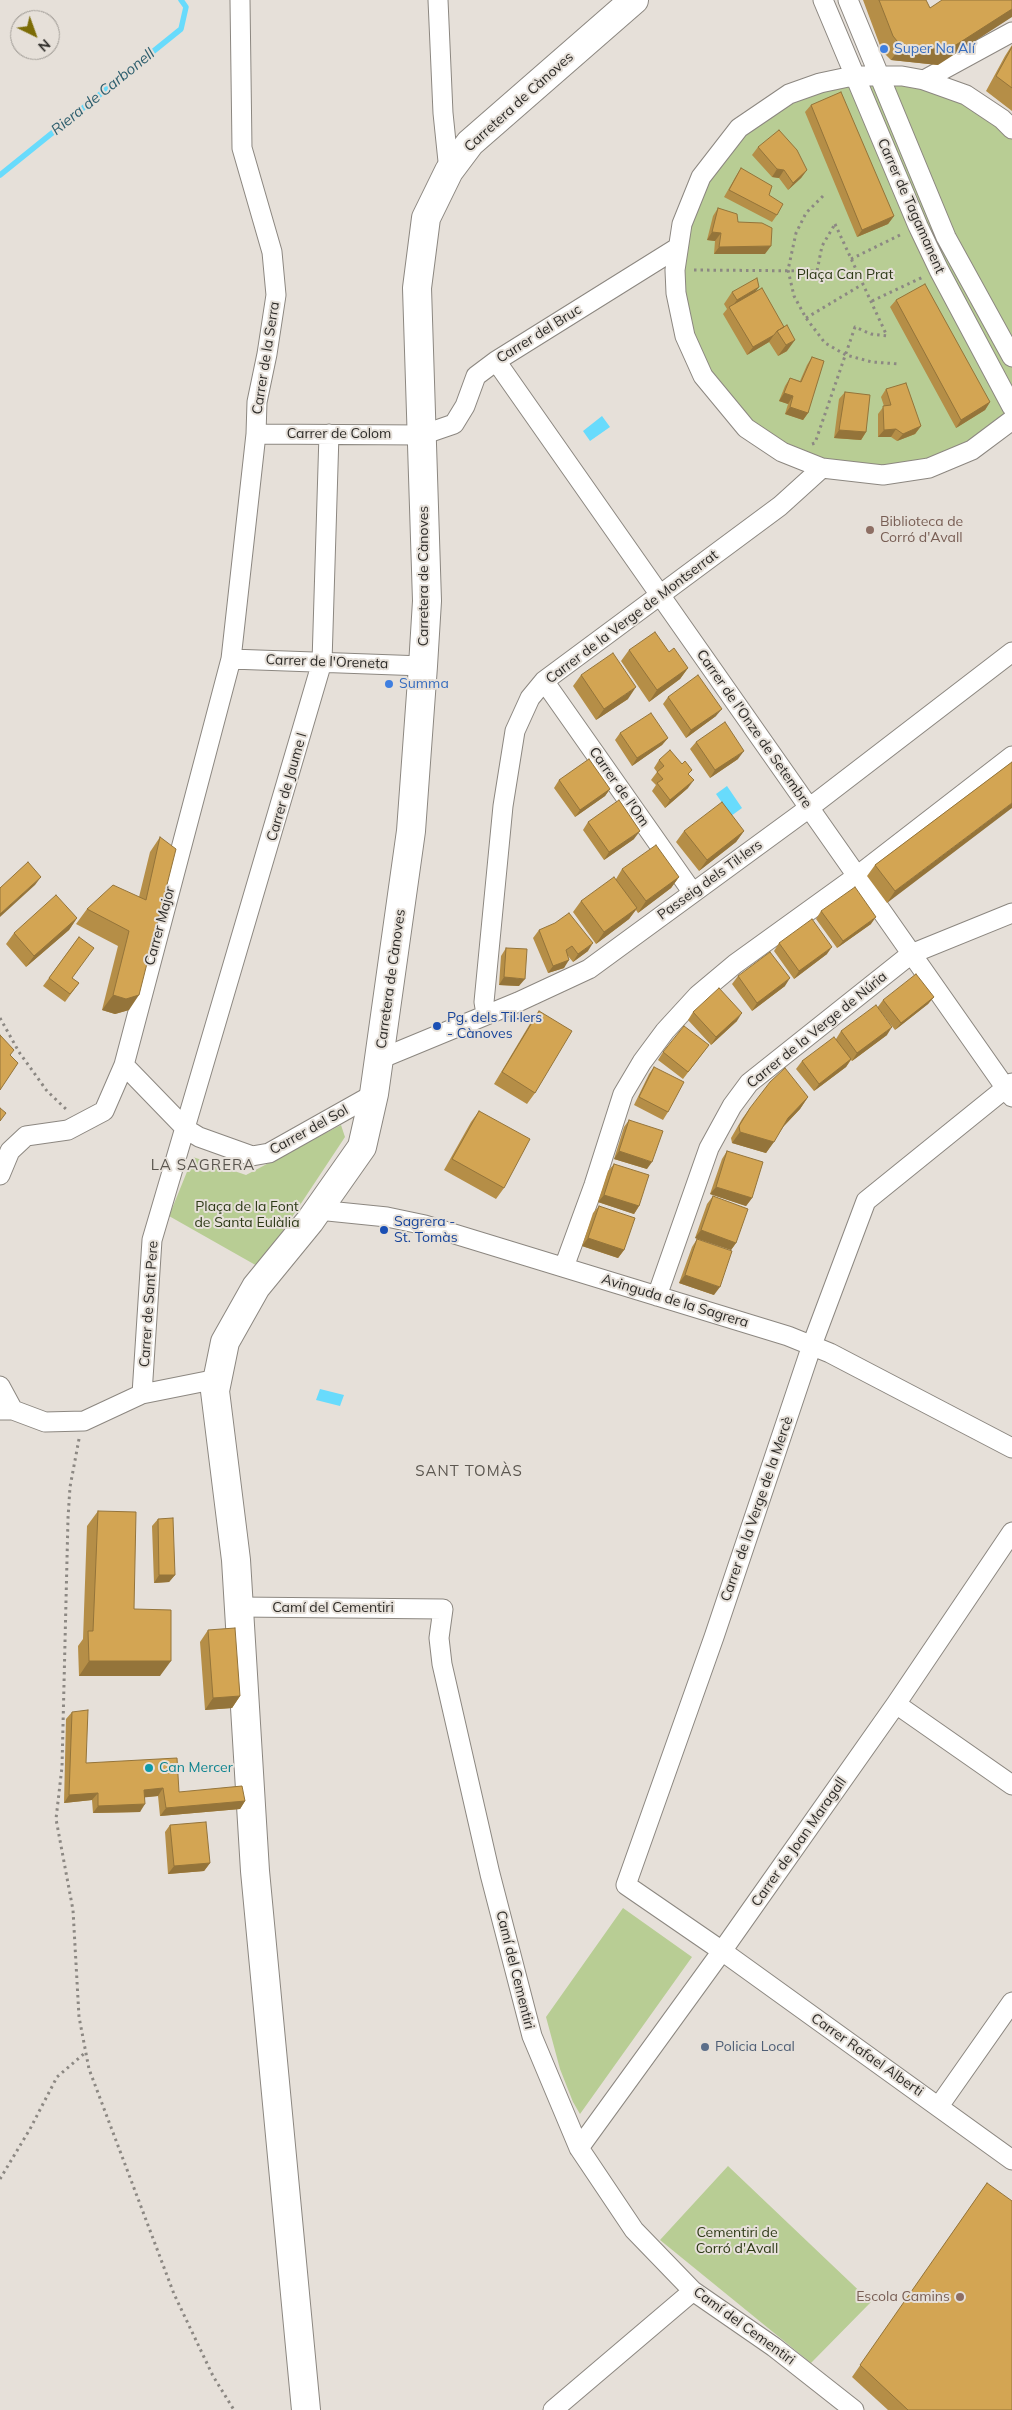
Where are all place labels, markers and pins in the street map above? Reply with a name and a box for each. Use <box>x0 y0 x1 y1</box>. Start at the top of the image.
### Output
place label: Super Na Alí <box>894 41 975 57</box>
marker: Super Na Alí <box>878 43 890 55</box>
place label: Biblioteca de Corró d'Avall <box>880 514 963 546</box>
marker: Biblioteca de Corró d'Avall <box>864 524 876 536</box>
place label: Summa <box>399 676 449 692</box>
marker: Summa <box>383 678 395 690</box>
place label: Pg. dels Til·lers - Cànoves <box>447 1010 542 1042</box>
marker: Pg. dels Til·lers - Cànoves <box>431 1020 443 1032</box>
place label: Sagrera - St. Tomàs <box>394 1214 458 1246</box>
marker: Sagrera - St. Tomàs <box>378 1224 390 1236</box>
place label: Can Mercer <box>159 1760 233 1776</box>
marker: Can Mercer <box>143 1762 155 1774</box>
place label: Policia Local <box>715 2039 795 2055</box>
marker: Policia Local <box>699 2041 711 2053</box>
place label: Escola Camins <box>856 2289 950 2305</box>
marker: Escola Camins <box>954 2291 966 2303</box>

